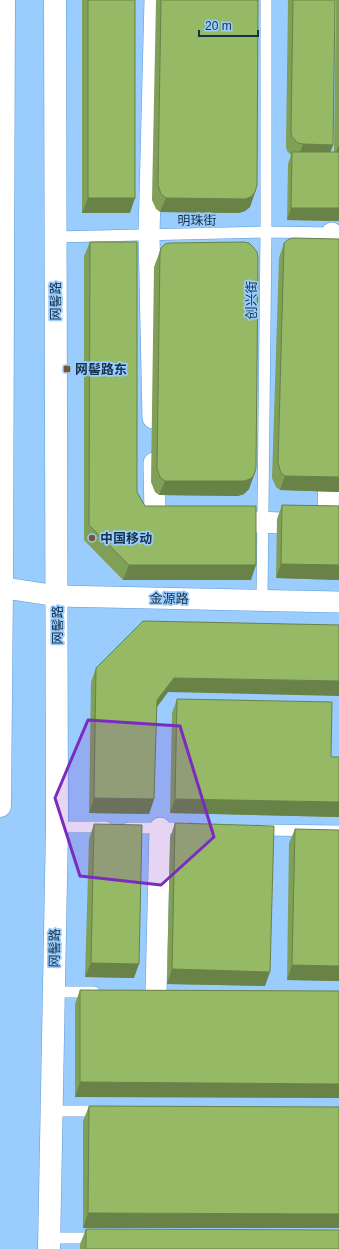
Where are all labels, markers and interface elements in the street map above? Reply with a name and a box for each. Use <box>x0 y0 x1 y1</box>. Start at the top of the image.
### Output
scale bar <box>199 12 258 38</box>
text: 20 m <box>205 19 232 33</box>
street label: 明珠街 <box>177 213 217 228</box>
street label: 创兴街 <box>244 280 259 320</box>
street label: 网髻路 <box>48 281 63 321</box>
place label: 网髻路东 <box>75 362 127 377</box>
marker: 网髻路东 <box>62 364 72 374</box>
place label: 中国移动 <box>100 531 152 546</box>
marker: 中国移动 <box>87 533 97 543</box>
street label: 金源路 <box>149 591 189 606</box>
street label: 网髻路 <box>50 605 65 645</box>
street label: 网髻路 <box>47 928 62 968</box>

